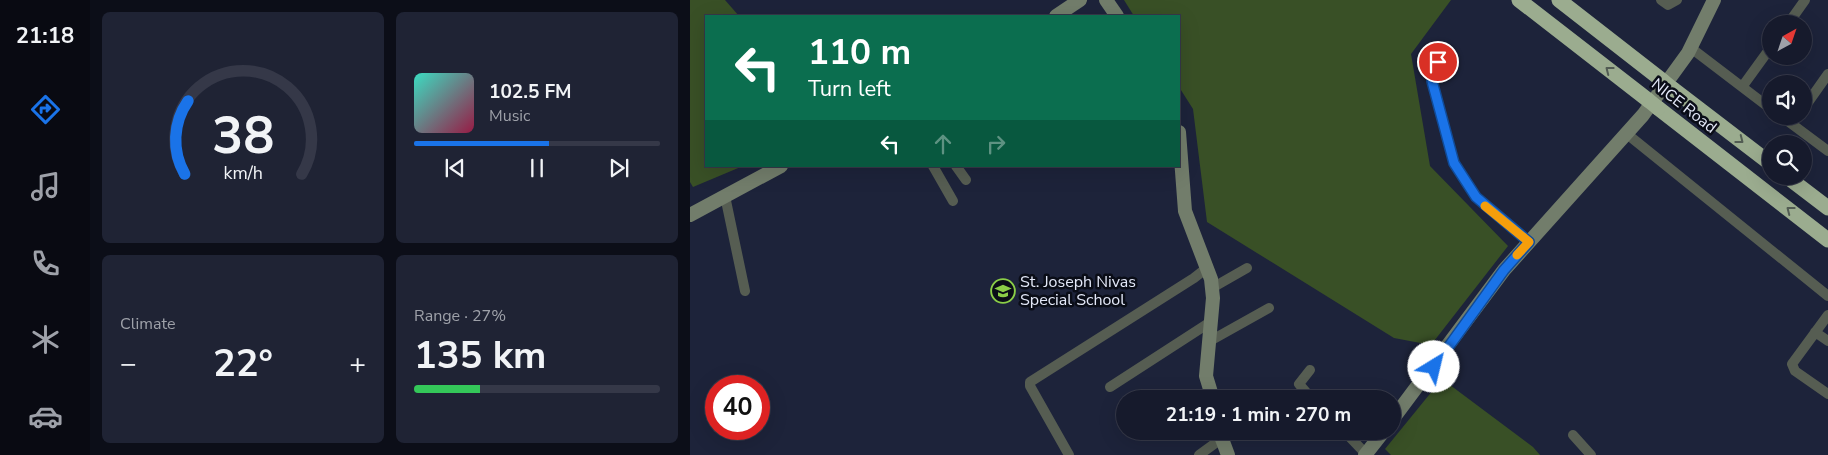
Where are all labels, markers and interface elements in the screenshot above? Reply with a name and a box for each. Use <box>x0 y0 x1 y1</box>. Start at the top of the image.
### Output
north arrow <box>1762 15 1812 65</box>
map controls <box>1762 15 1812 185</box>
text: 21:18 <box>16 21 74 51</box>
text: 110 m <box>808 29 911 76</box>
icon: left <box>725 35 790 100</box>
pin <box>1417 41 1459 83</box>
icon: arrive <box>1424 48 1452 76</box>
one-way arrow <box>1606 68 1615 76</box>
text: Turn left <box>808 74 891 104</box>
street label: NICE Road <box>1647 74 1721 138</box>
button: sound <box>1762 75 1812 125</box>
text: 102.5 FM <box>489 79 572 105</box>
icon: directions <box>28 92 63 127</box>
text: 38 <box>212 100 274 171</box>
text: Music <box>489 105 530 127</box>
icon: left <box>876 130 904 158</box>
icon: ahead <box>929 130 957 158</box>
icon: right <box>982 130 1010 158</box>
one-way arrow <box>1734 134 1744 143</box>
button: search <box>1762 135 1812 185</box>
icon: previous <box>441 154 469 182</box>
icon: pause <box>523 154 551 182</box>
icon: next <box>605 154 633 182</box>
text: km/h <box>223 161 263 185</box>
icon: music <box>28 169 63 204</box>
one-way arrow <box>1786 207 1795 216</box>
icon: phone <box>28 246 63 281</box>
place label: St. Joseph Nivas Special School <box>1020 271 1136 311</box>
school or university icon: St. Joseph Nivas Special School <box>990 278 1016 304</box>
text: Range · 27% <box>414 305 506 327</box>
text: Climate <box>120 313 175 335</box>
icon: climate <box>28 322 63 357</box>
text: 135 km <box>414 330 546 381</box>
text: 22° <box>213 338 273 389</box>
position arrow <box>1407 340 1459 392</box>
text: − <box>120 345 137 383</box>
text: + <box>349 345 366 383</box>
speed limit sign: 40 <box>705 375 770 440</box>
icon: car <box>28 399 63 434</box>
text: 21:19 · 1 min · 270 m <box>1166 402 1351 428</box>

